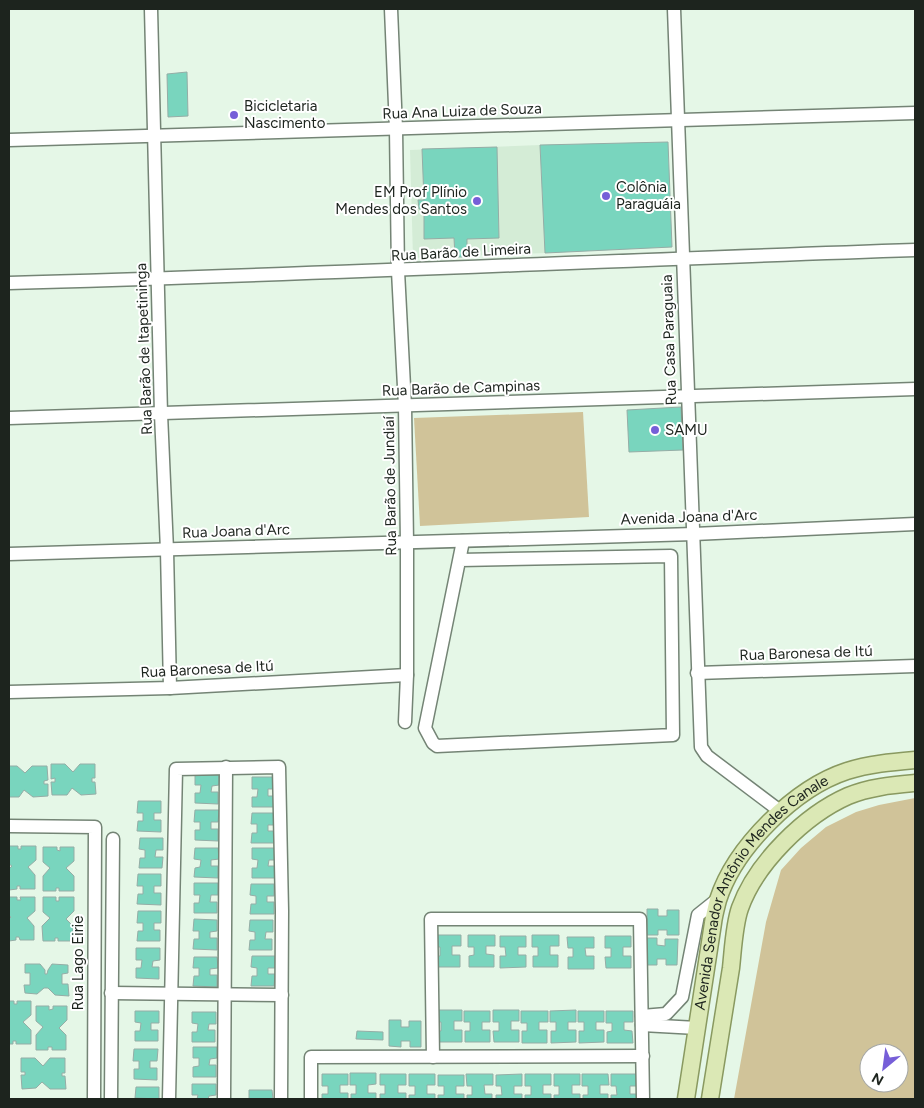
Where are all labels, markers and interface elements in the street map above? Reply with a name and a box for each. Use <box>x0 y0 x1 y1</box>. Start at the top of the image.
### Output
place label: Bicicletaria Nascimento <box>244 97 326 132</box>
street label: Rua Ana Luiza de Souza <box>382 99 542 123</box>
marker: Bicicletaria Nascimento <box>228 109 240 121</box>
place label: Colônia Paraguáia <box>616 178 681 213</box>
place label: EM Prof Plínio Mendes dos Santos <box>335 183 467 218</box>
marker: Colônia Paraguáia <box>600 190 612 202</box>
marker: EM Prof Plínio Mendes dos Santos <box>471 195 483 207</box>
street label: Rua Barão de Limeira <box>391 239 531 265</box>
street label: Rua Barão de Itapetininga <box>132 263 156 435</box>
street label: Rua Casa Paraguaia <box>658 274 680 406</box>
street label: Rua Barão de Campinas <box>382 376 540 400</box>
street label: Rua Barão de Jundiaí <box>380 415 400 556</box>
place label: SAMU <box>665 421 708 439</box>
marker: SAMU <box>649 424 661 436</box>
street label: Avenida Joana d'Arc <box>620 506 758 528</box>
street label: Rua Joana d'Arc <box>182 520 290 542</box>
street label: Rua Baronesa de Itú <box>739 642 873 664</box>
street label: Rua Baronesa de Itú <box>140 657 274 681</box>
street label: Avenida Senador Antônio Mendes Canale <box>691 771 831 1011</box>
street label: Rua Lago Eirie <box>69 916 87 1010</box>
north arrow <box>859 1043 909 1093</box>
text: N <box>869 1069 887 1089</box>

